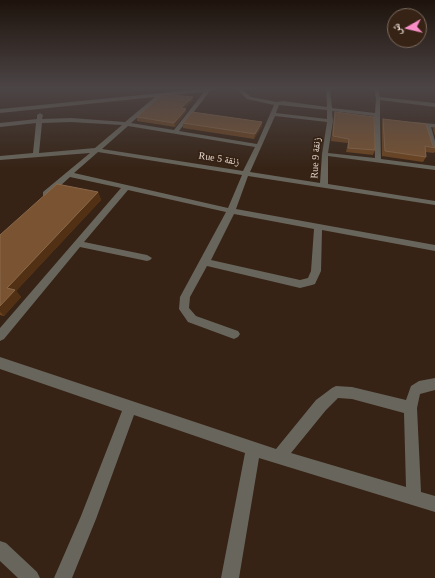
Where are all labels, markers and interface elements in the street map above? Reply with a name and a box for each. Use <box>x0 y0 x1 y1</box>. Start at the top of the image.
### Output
north arrow <box>387 8 427 48</box>
text: ش <box>389 23 403 36</box>
street label: Rue 9 زنقة <box>309 137 323 179</box>
street label: Rue 5 زنقة <box>198 150 240 168</box>

